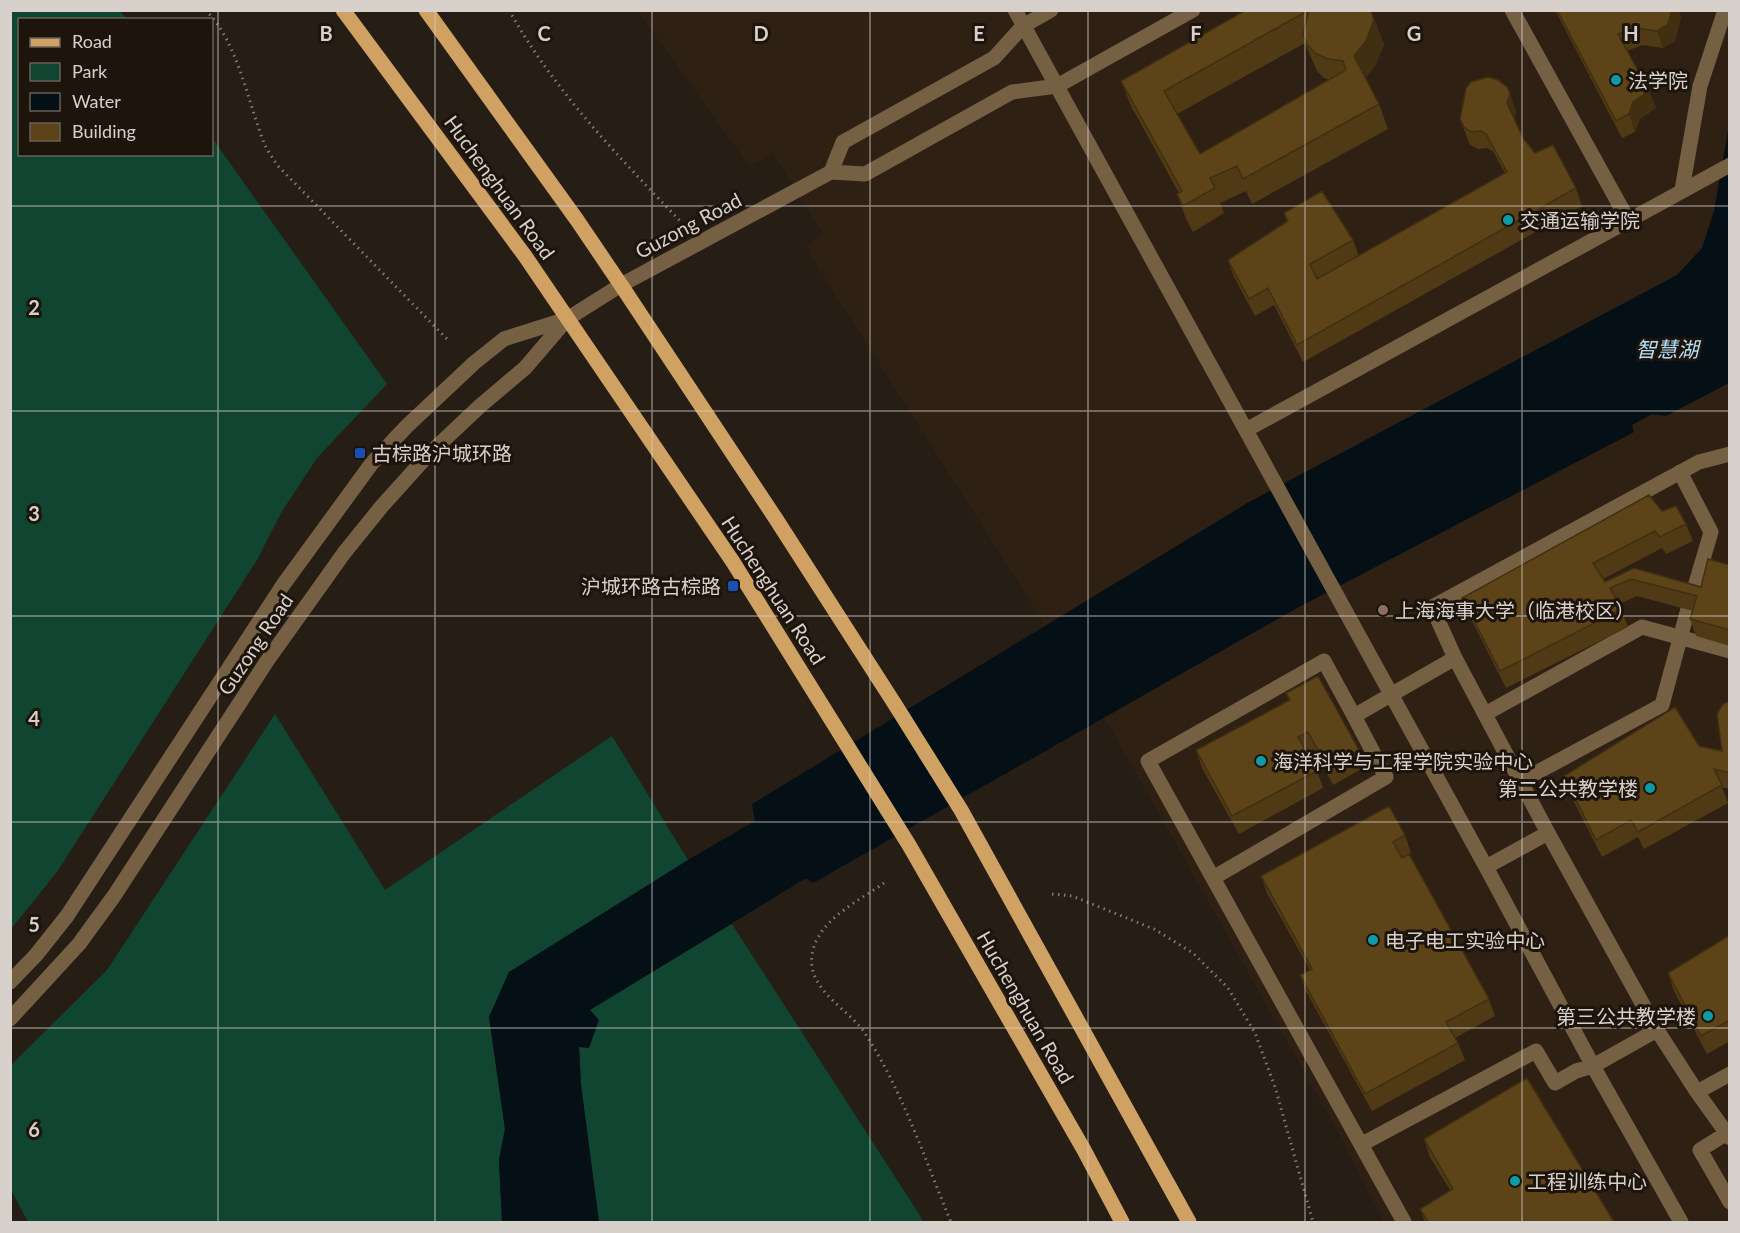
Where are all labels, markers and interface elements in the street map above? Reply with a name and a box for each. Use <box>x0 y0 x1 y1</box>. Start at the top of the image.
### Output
legend <box>18 18 213 156</box>
text: B <box>319 21 333 45</box>
text: C <box>537 21 551 45</box>
text: D <box>753 21 769 45</box>
text: E <box>973 21 985 45</box>
text: F <box>1190 21 1202 45</box>
text: G <box>1407 21 1421 45</box>
text: H <box>1623 21 1639 45</box>
text: Road <box>72 30 112 52</box>
text: Park <box>72 60 108 82</box>
place label: 法学院 <box>1628 68 1688 92</box>
marker: 法学院 <box>1609 73 1623 87</box>
text: Water <box>72 90 121 112</box>
street label: Huchenghuan Road <box>440 110 560 264</box>
text: Building <box>72 120 136 142</box>
street label: Guzong Road <box>631 187 745 263</box>
place label: 交通运输学院 <box>1520 208 1640 232</box>
marker: 交通运输学院 <box>1501 213 1515 227</box>
text: 2 <box>28 295 40 319</box>
water label: 智慧湖 <box>1636 336 1701 361</box>
place label: 古棕路沪城环路 <box>372 441 512 465</box>
marker: 古棕路沪城环路 <box>353 446 367 460</box>
text: 3 <box>28 501 40 525</box>
street label: Huchenghuan Road <box>717 511 831 669</box>
place label: 沪城环路古棕路 <box>581 574 721 598</box>
marker: 沪城环路古棕路 <box>726 579 740 593</box>
street label: Guzong Road <box>212 589 298 699</box>
place label: 上海海事大学（临港校区） <box>1395 598 1635 622</box>
marker: 上海海事大学（临港校区） <box>1376 603 1390 617</box>
text: 4 <box>28 706 40 730</box>
place label: 海洋科学与工程学院实验中心 <box>1273 749 1533 773</box>
marker: 海洋科学与工程学院实验中心 <box>1254 754 1268 768</box>
place label: 第二公共教学楼 <box>1498 776 1638 800</box>
marker: 第二公共教学楼 <box>1643 781 1657 795</box>
text: 5 <box>28 912 40 936</box>
street label: Huchenghuan Road <box>973 927 1079 1087</box>
place label: 电子电工实验中心 <box>1385 928 1545 952</box>
marker: 电子电工实验中心 <box>1366 933 1380 947</box>
place label: 第三公共教学楼 <box>1556 1004 1696 1028</box>
marker: 第三公共教学楼 <box>1701 1009 1715 1023</box>
text: 6 <box>28 1117 40 1141</box>
place label: 工程训练中心 <box>1527 1169 1647 1193</box>
marker: 工程训练中心 <box>1508 1174 1522 1188</box>

